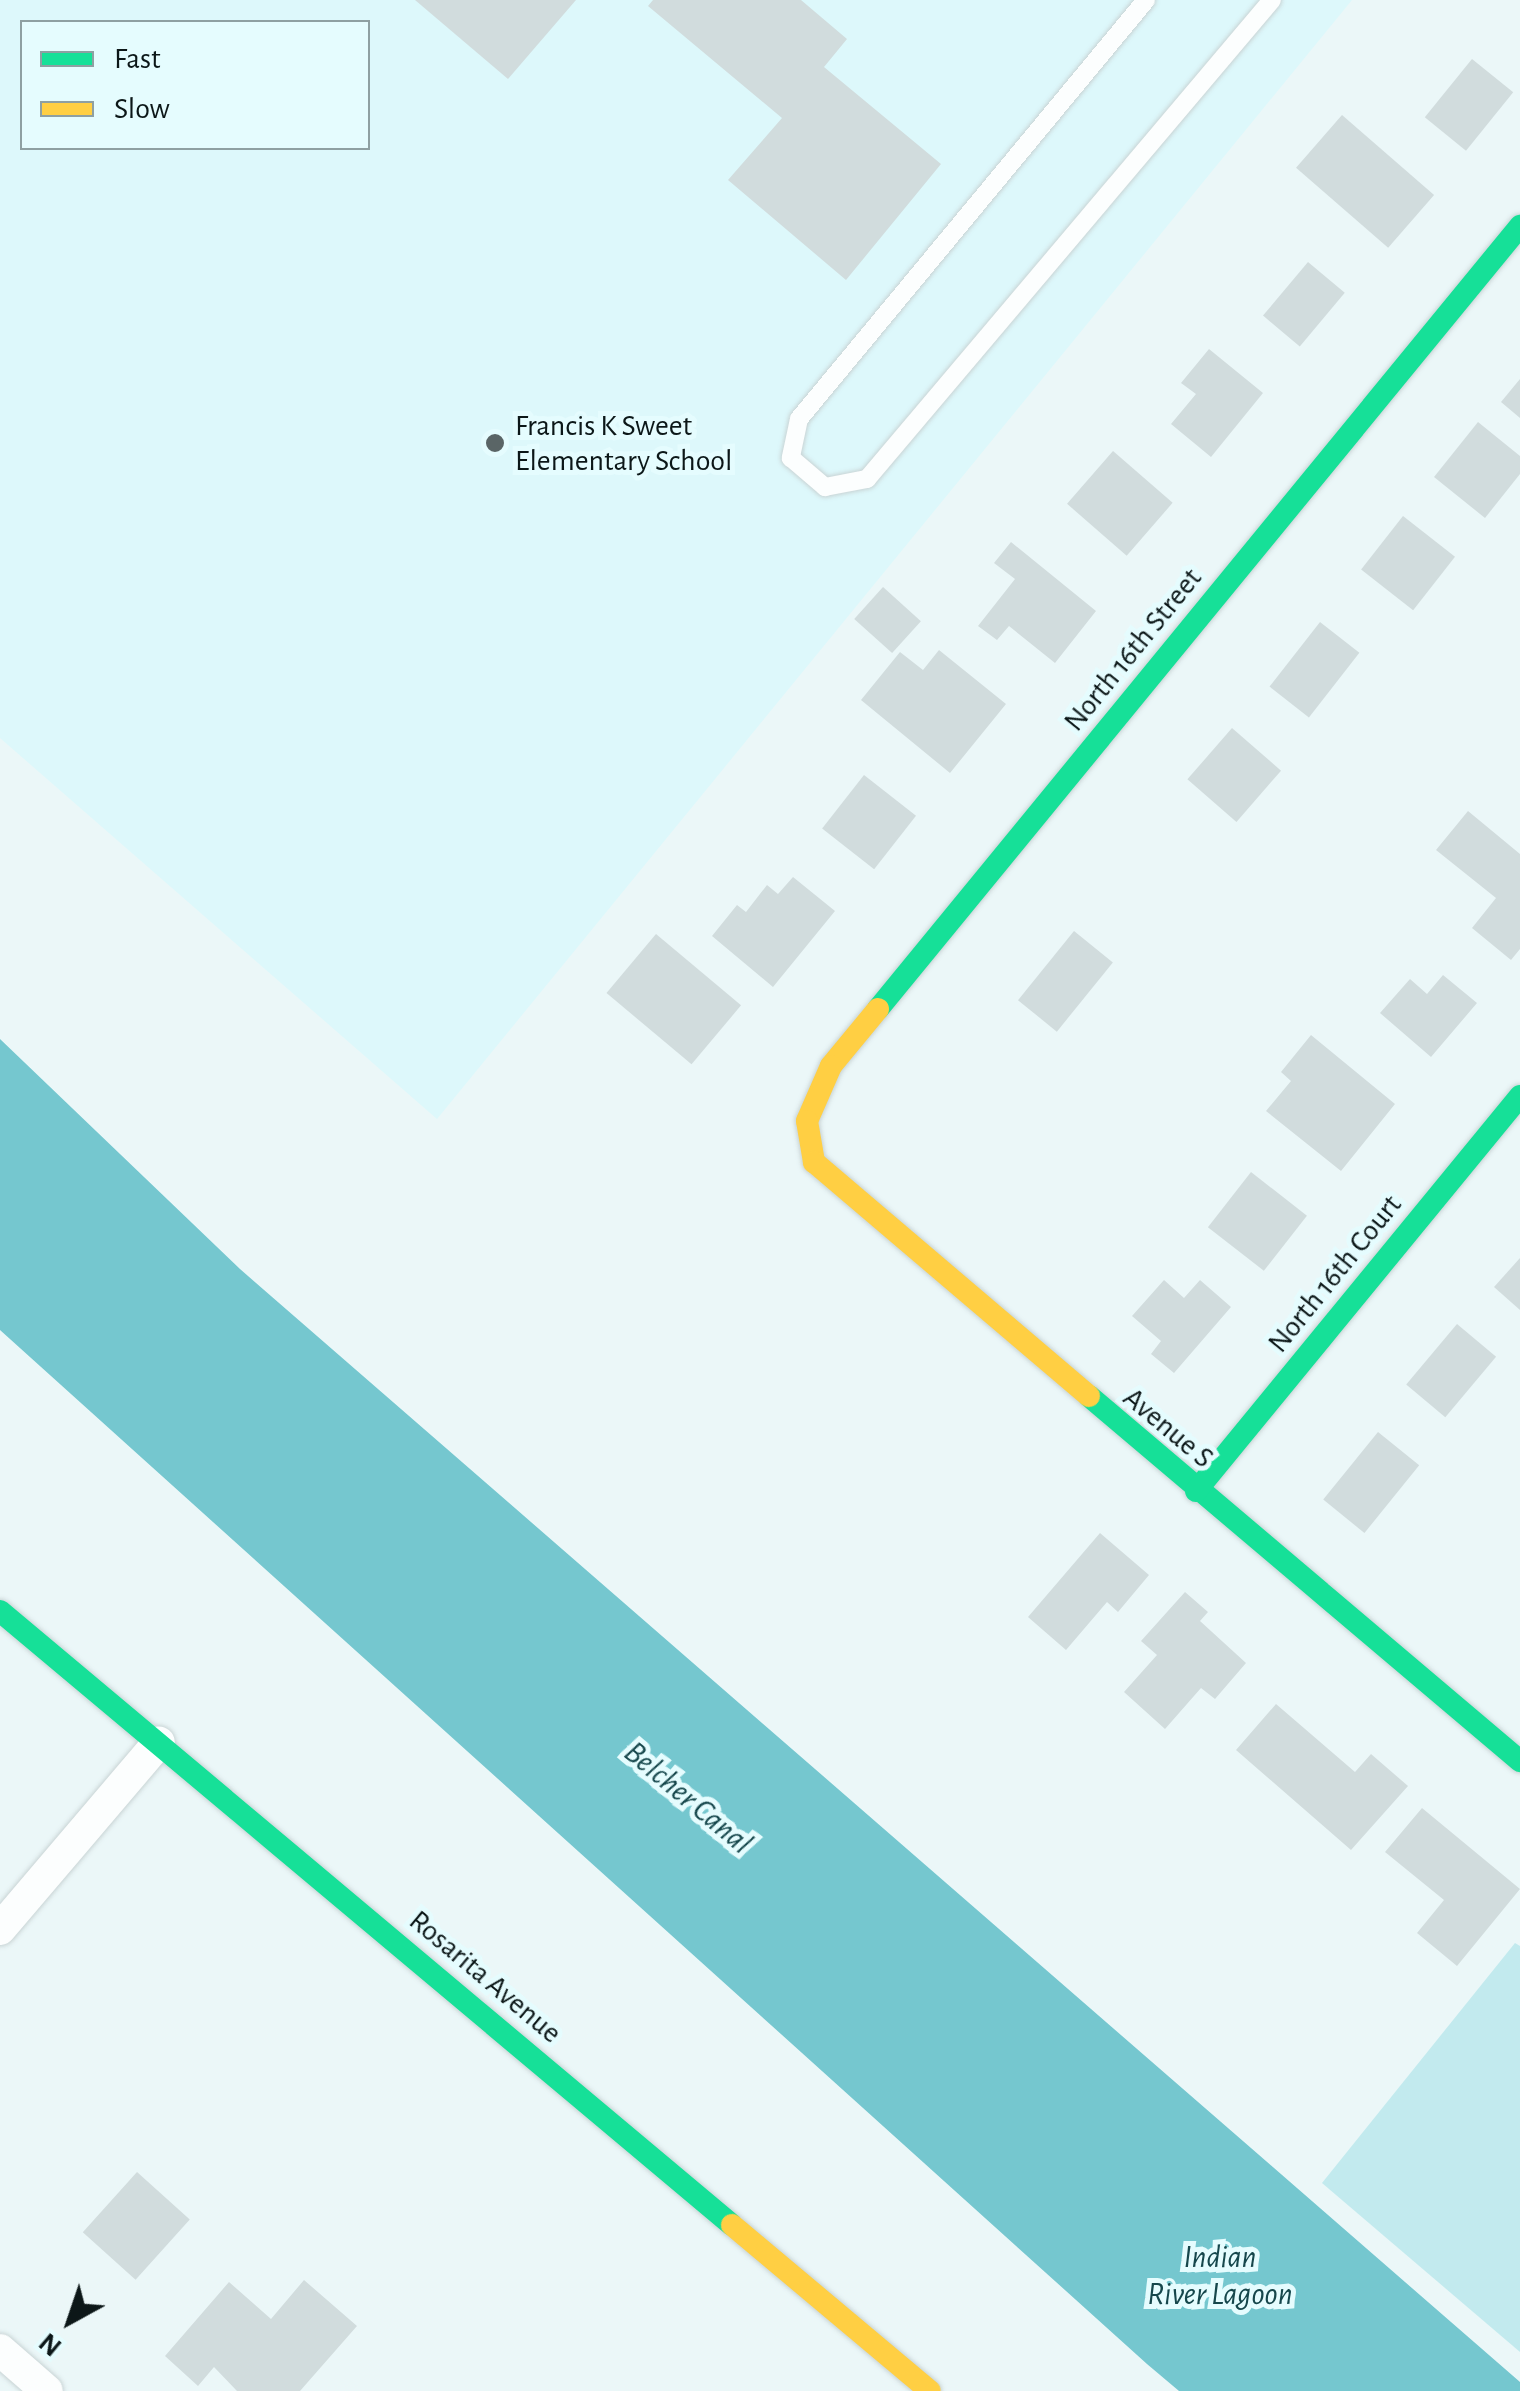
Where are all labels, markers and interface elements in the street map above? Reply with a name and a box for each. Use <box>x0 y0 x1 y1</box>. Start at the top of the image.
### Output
legend <box>20 20 370 150</box>
text: Fast <box>114 44 161 74</box>
text: Slow <box>114 94 170 124</box>
place label: Francis K Sweet Elementary School <box>515 408 732 478</box>
marker: Francis K Sweet Elementary School <box>484 432 506 454</box>
street label: North 16th Street <box>1056 561 1210 739</box>
street label: North 16th Court <box>1260 1188 1410 1360</box>
street label: Avenue S <box>1116 1380 1220 1476</box>
water label: Belcher Canal <box>616 1733 760 1863</box>
street label: Rosarita Avenue <box>402 1903 568 2051</box>
water label: Indian River Lagoon <box>1147 2239 1293 2314</box>
north arrow <box>20 2271 120 2371</box>
text: N <box>34 2327 67 2361</box>

